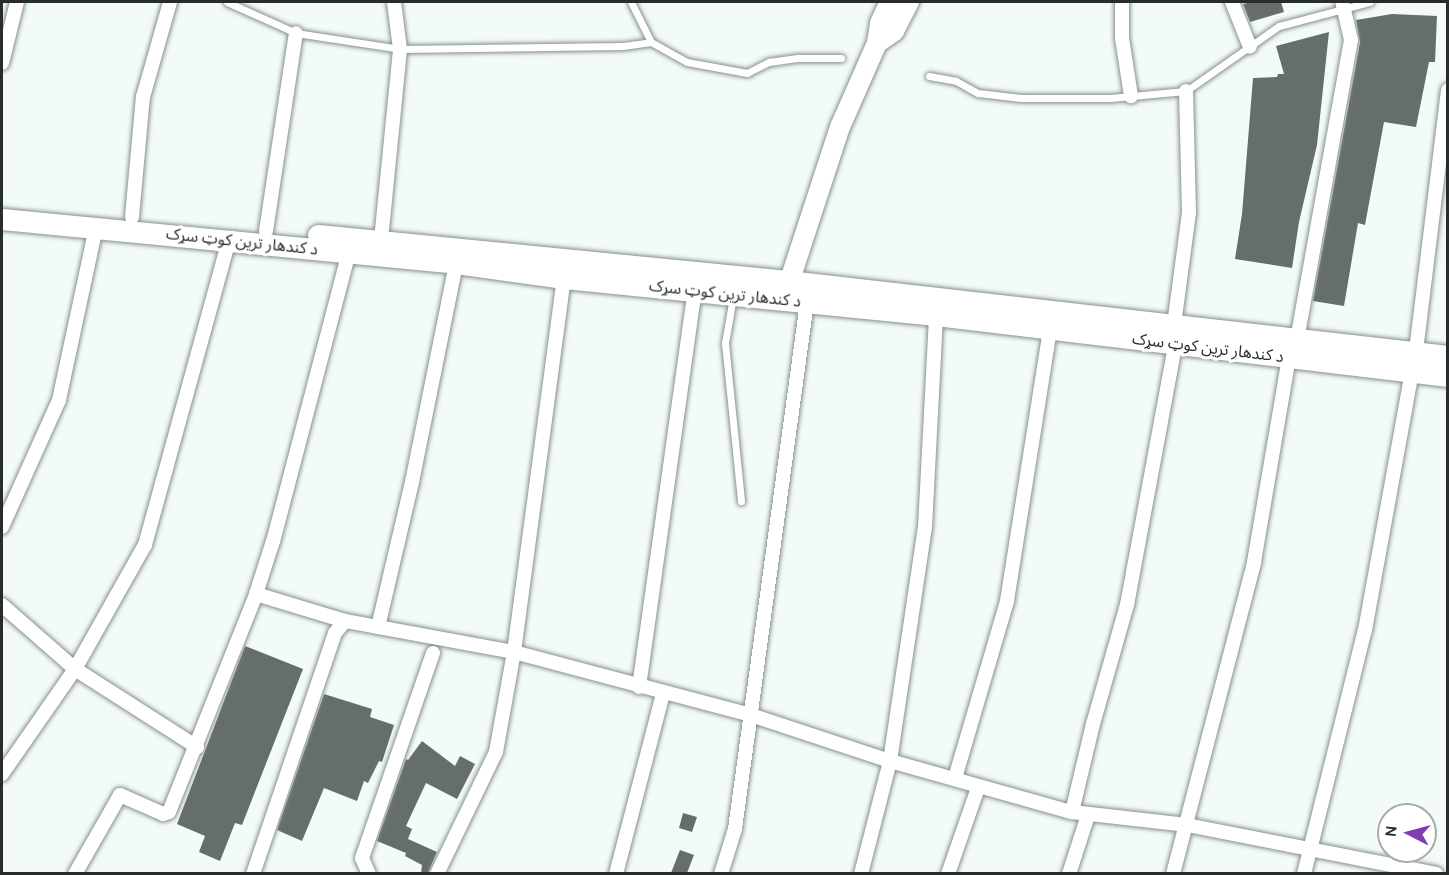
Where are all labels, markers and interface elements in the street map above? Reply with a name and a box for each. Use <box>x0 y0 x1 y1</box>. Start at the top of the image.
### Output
street label: د کندهار ترين کوټ سړک <box>165 224 319 260</box>
street label: د کندهار ترين کوټ سړک <box>648 276 802 312</box>
street label: د کندهار ترين کوټ سړک <box>1131 329 1285 367</box>
north arrow <box>1377 803 1437 863</box>
text: N <box>1381 825 1401 838</box>

